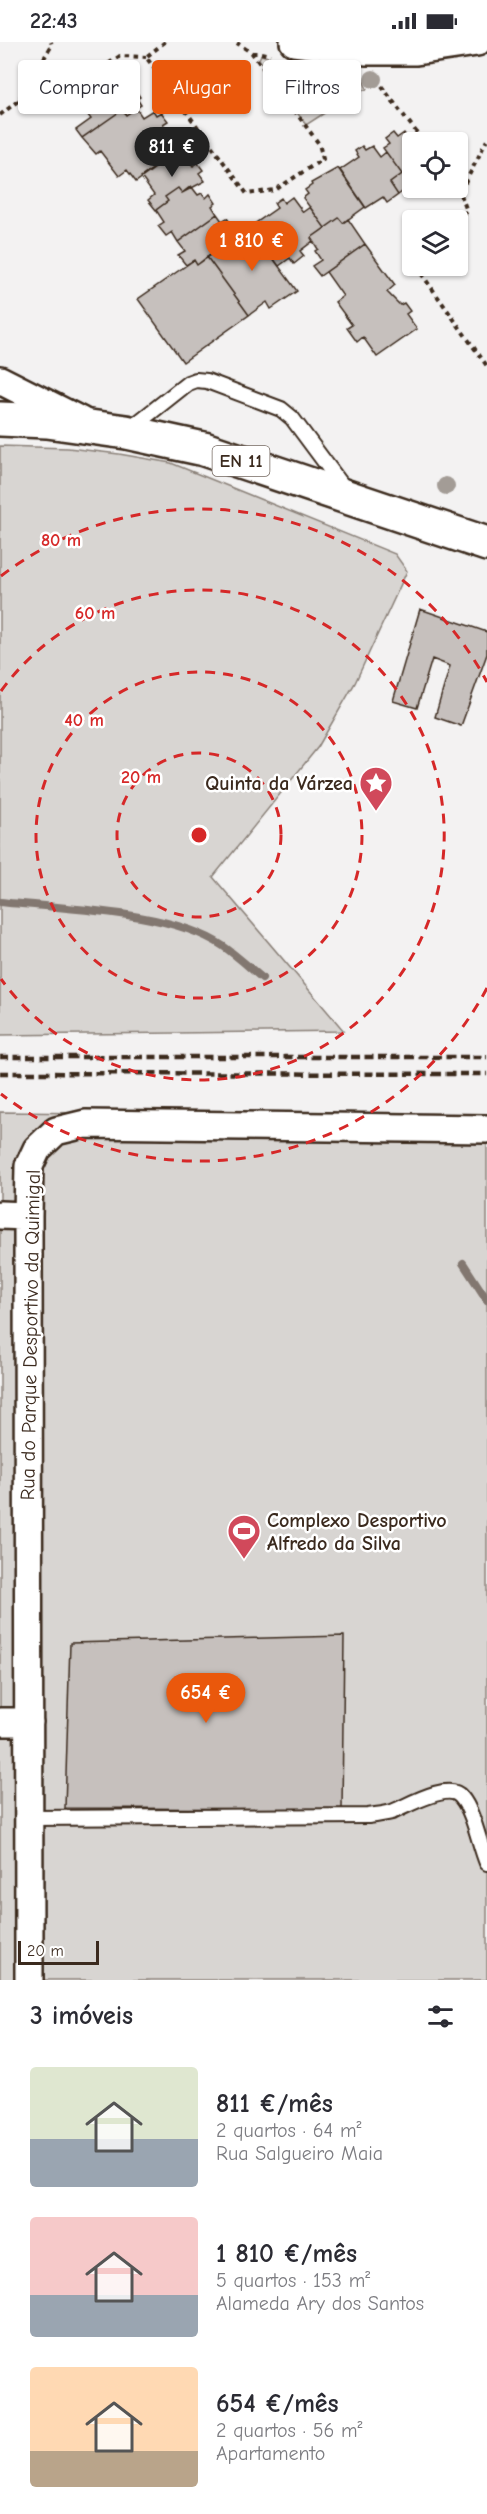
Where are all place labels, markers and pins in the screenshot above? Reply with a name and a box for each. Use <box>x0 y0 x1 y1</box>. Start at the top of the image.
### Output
pin: 811 € <box>130 127 214 178</box>
pin: 1 810 € <box>197 221 307 272</box>
place icon: Quinta da Várzea <box>358 765 394 812</box>
place label: Quinta da Várzea <box>205 772 353 795</box>
centre of rings <box>189 825 209 845</box>
place label: Complexo Desportivo Alfredo da Silva <box>267 1509 447 1555</box>
sports icon: Complexo Desportivo Alfredo da Silva <box>226 1513 262 1560</box>
pin: 654 € <box>164 1673 248 1724</box>

